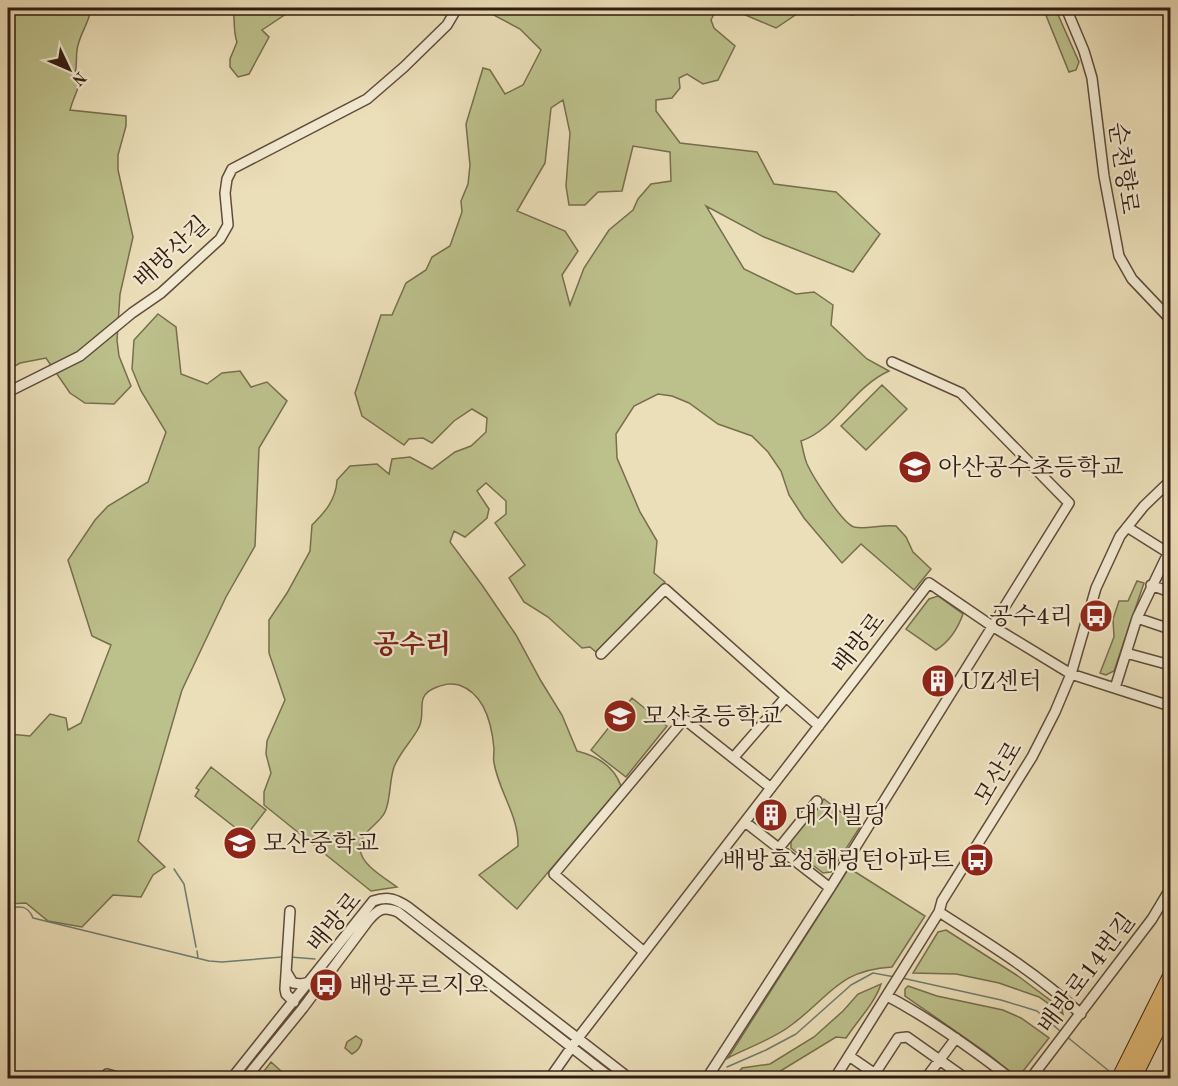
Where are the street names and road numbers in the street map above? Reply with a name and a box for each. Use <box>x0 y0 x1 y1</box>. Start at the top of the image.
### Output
street label: 순천향로 <box>1104 120 1142 216</box>
street label: 배방산길 <box>129 212 214 294</box>
street label: 배방로 <box>827 608 890 679</box>
street label: 모산로 <box>970 737 1028 810</box>
street label: 배방로 <box>302 888 367 958</box>
street label: 배방로14번길 <box>1033 908 1140 1039</box>

